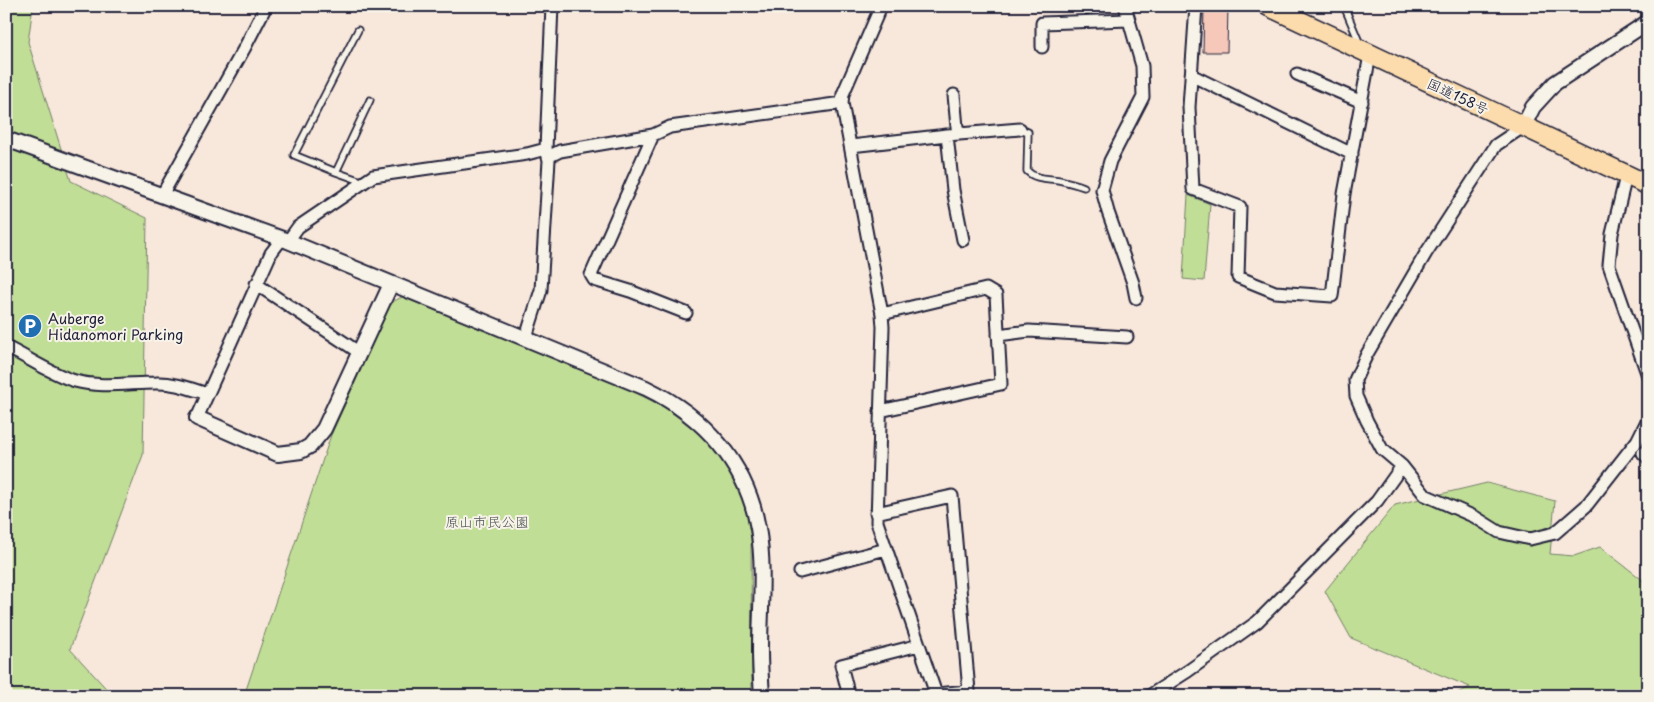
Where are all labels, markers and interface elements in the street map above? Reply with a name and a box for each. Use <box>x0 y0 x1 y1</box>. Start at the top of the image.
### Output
street label: 国道158号 <box>1424 73 1492 119</box>
place label: Auberge Hidanomori Parking <box>48 308 183 345</box>
parking icon: Auberge Hidanomori Parking <box>17 313 43 339</box>
park label: 原山市民公園 <box>445 511 529 532</box>

